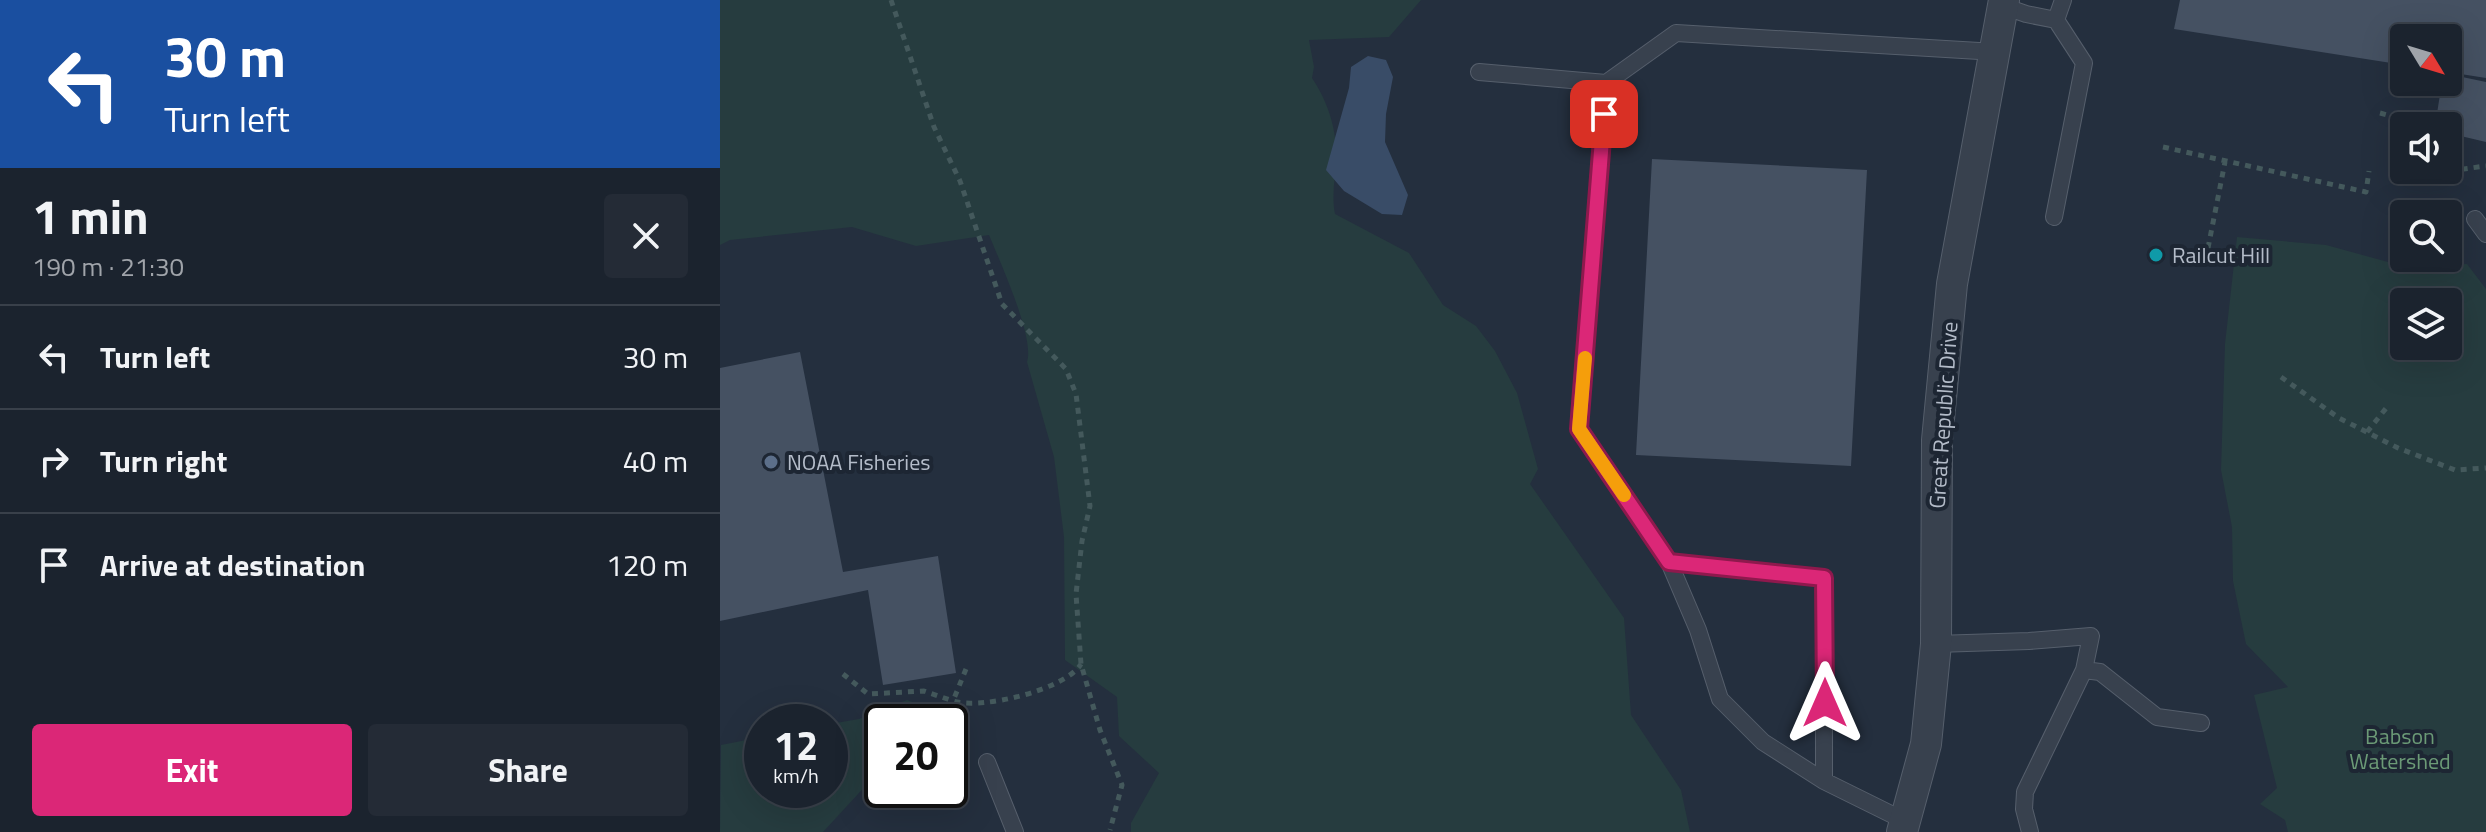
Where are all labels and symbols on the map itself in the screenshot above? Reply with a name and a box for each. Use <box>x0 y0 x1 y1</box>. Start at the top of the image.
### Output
north arrow <box>2390 24 2462 96</box>
pin <box>1570 80 1638 148</box>
place label: Railcut Hill <box>2172 238 2270 272</box>
marker: Railcut Hill <box>2147 246 2165 264</box>
street label: Great Republic Drive <box>1920 320 1966 510</box>
place label: NOAA Fisheries <box>787 445 931 479</box>
marker: NOAA Fisheries <box>762 453 780 471</box>
position arrow <box>1783 661 1867 745</box>
speed limit sign: 20 <box>864 704 968 808</box>
park label: Babson Watershed <box>2349 719 2451 778</box>

